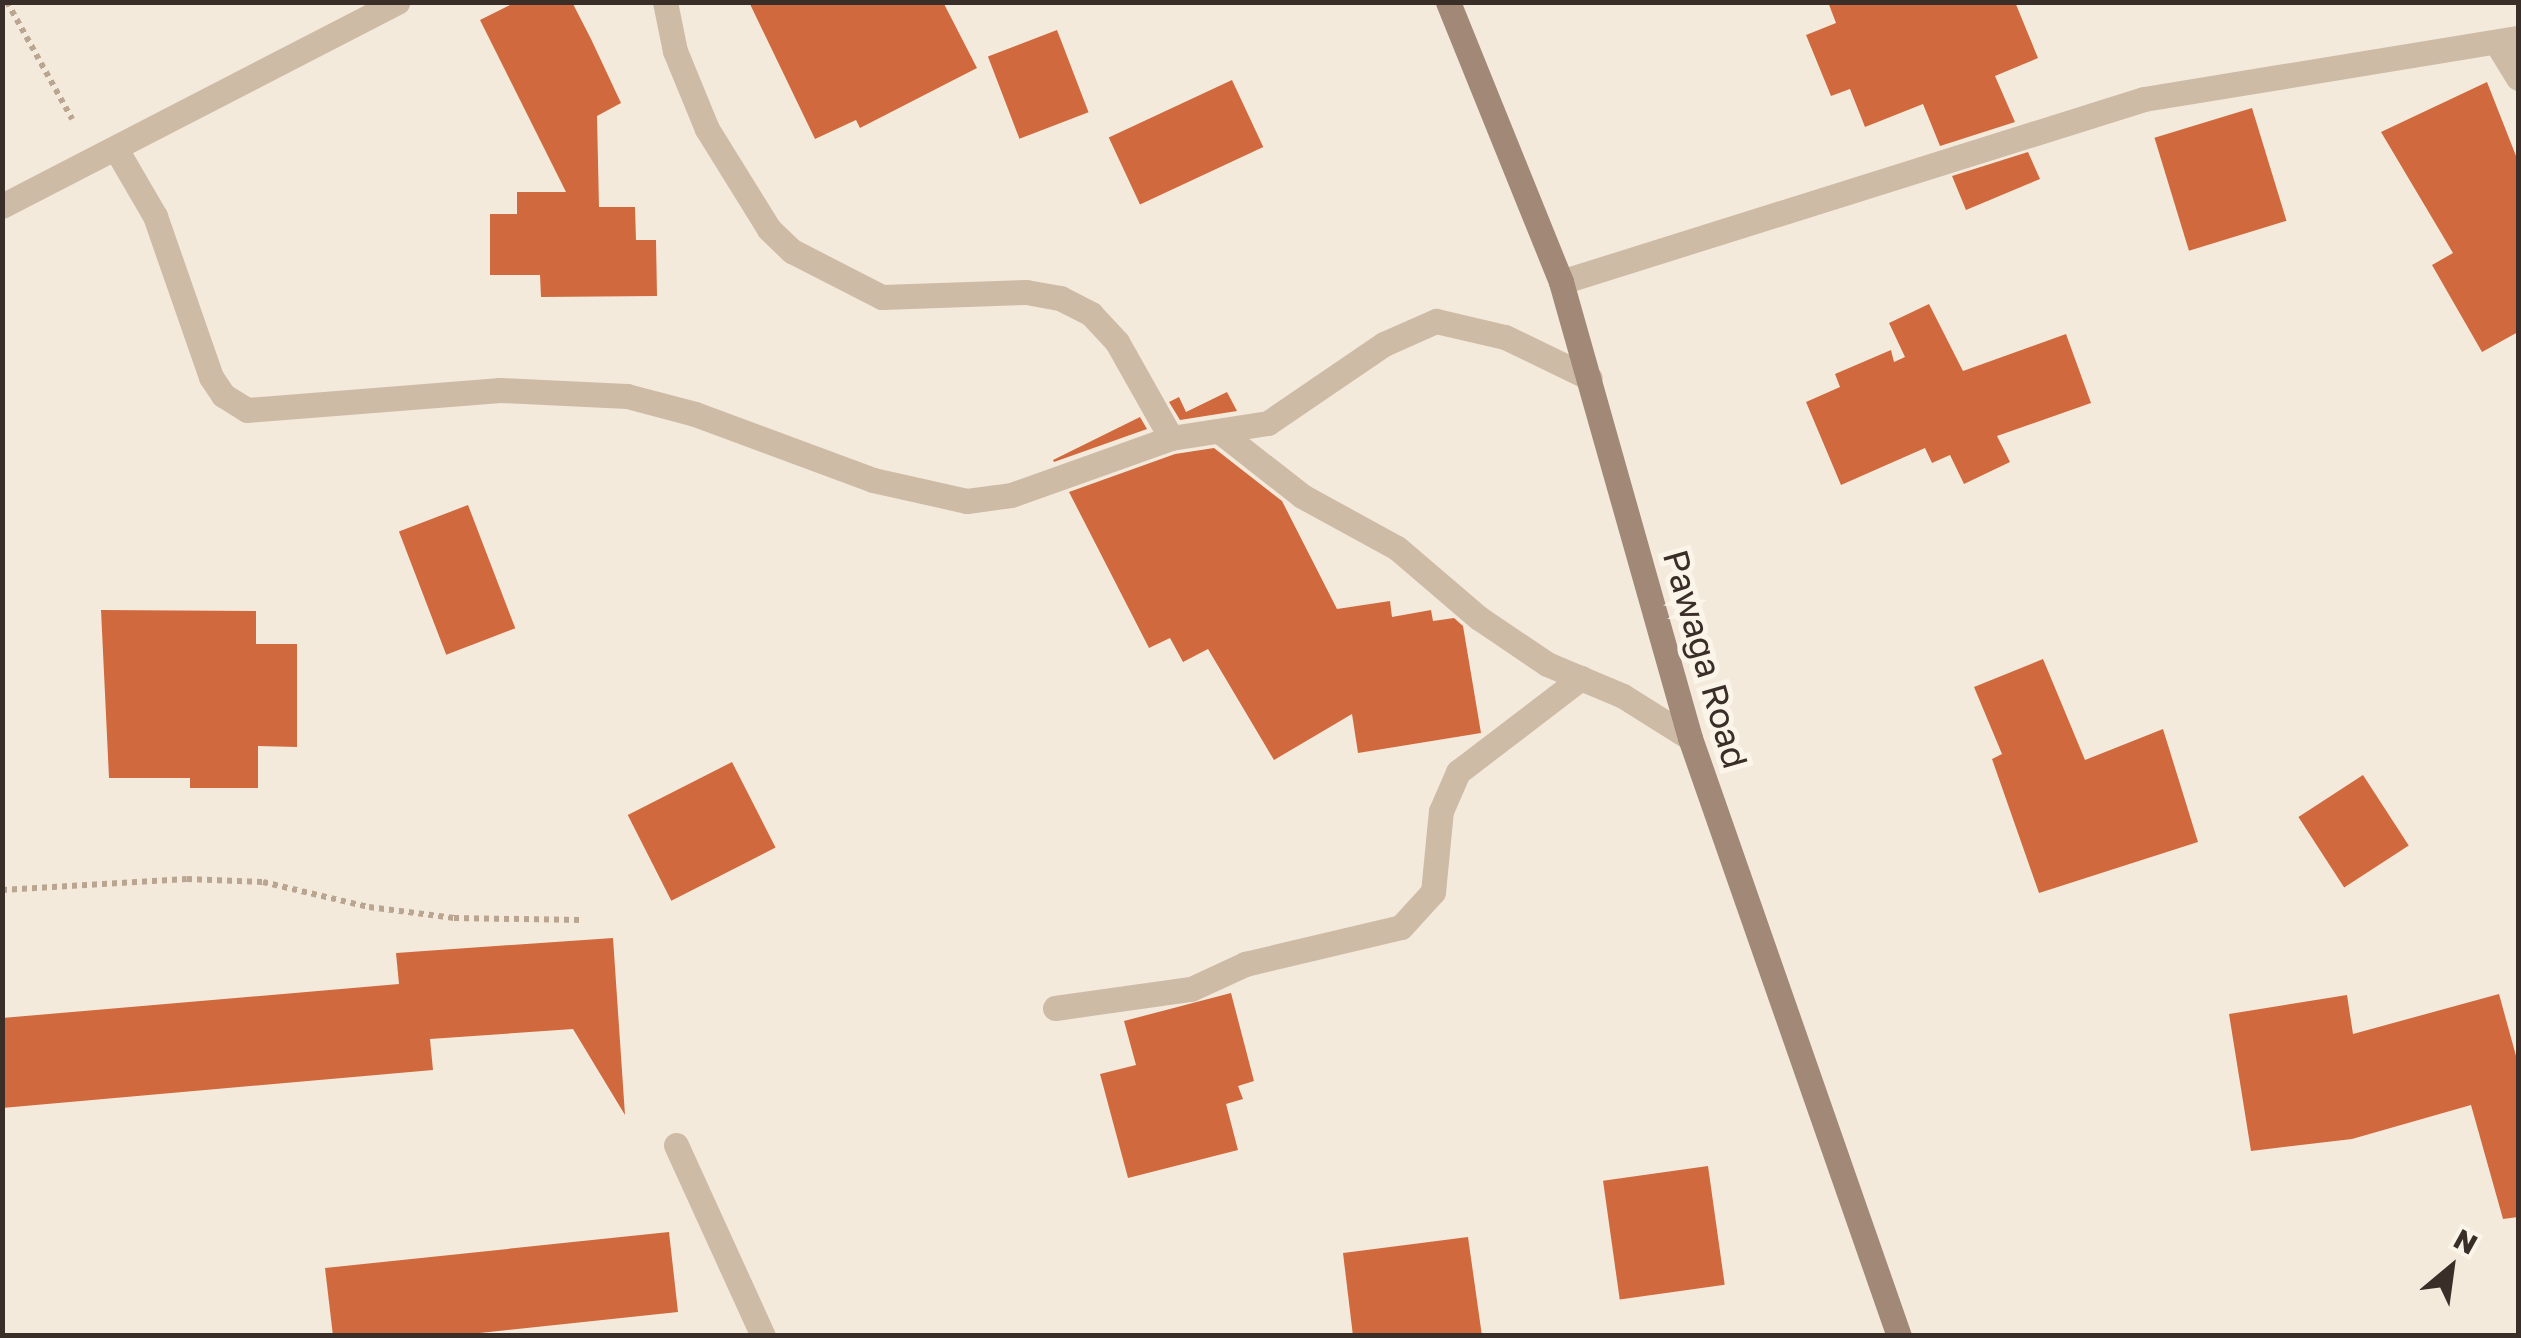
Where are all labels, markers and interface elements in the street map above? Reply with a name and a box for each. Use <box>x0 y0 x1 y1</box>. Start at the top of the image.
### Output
street label: Pawaga Road <box>1655 545 1757 773</box>
north arrow <box>2401 1218 2501 1318</box>
text: N <box>2448 1222 2483 1261</box>

